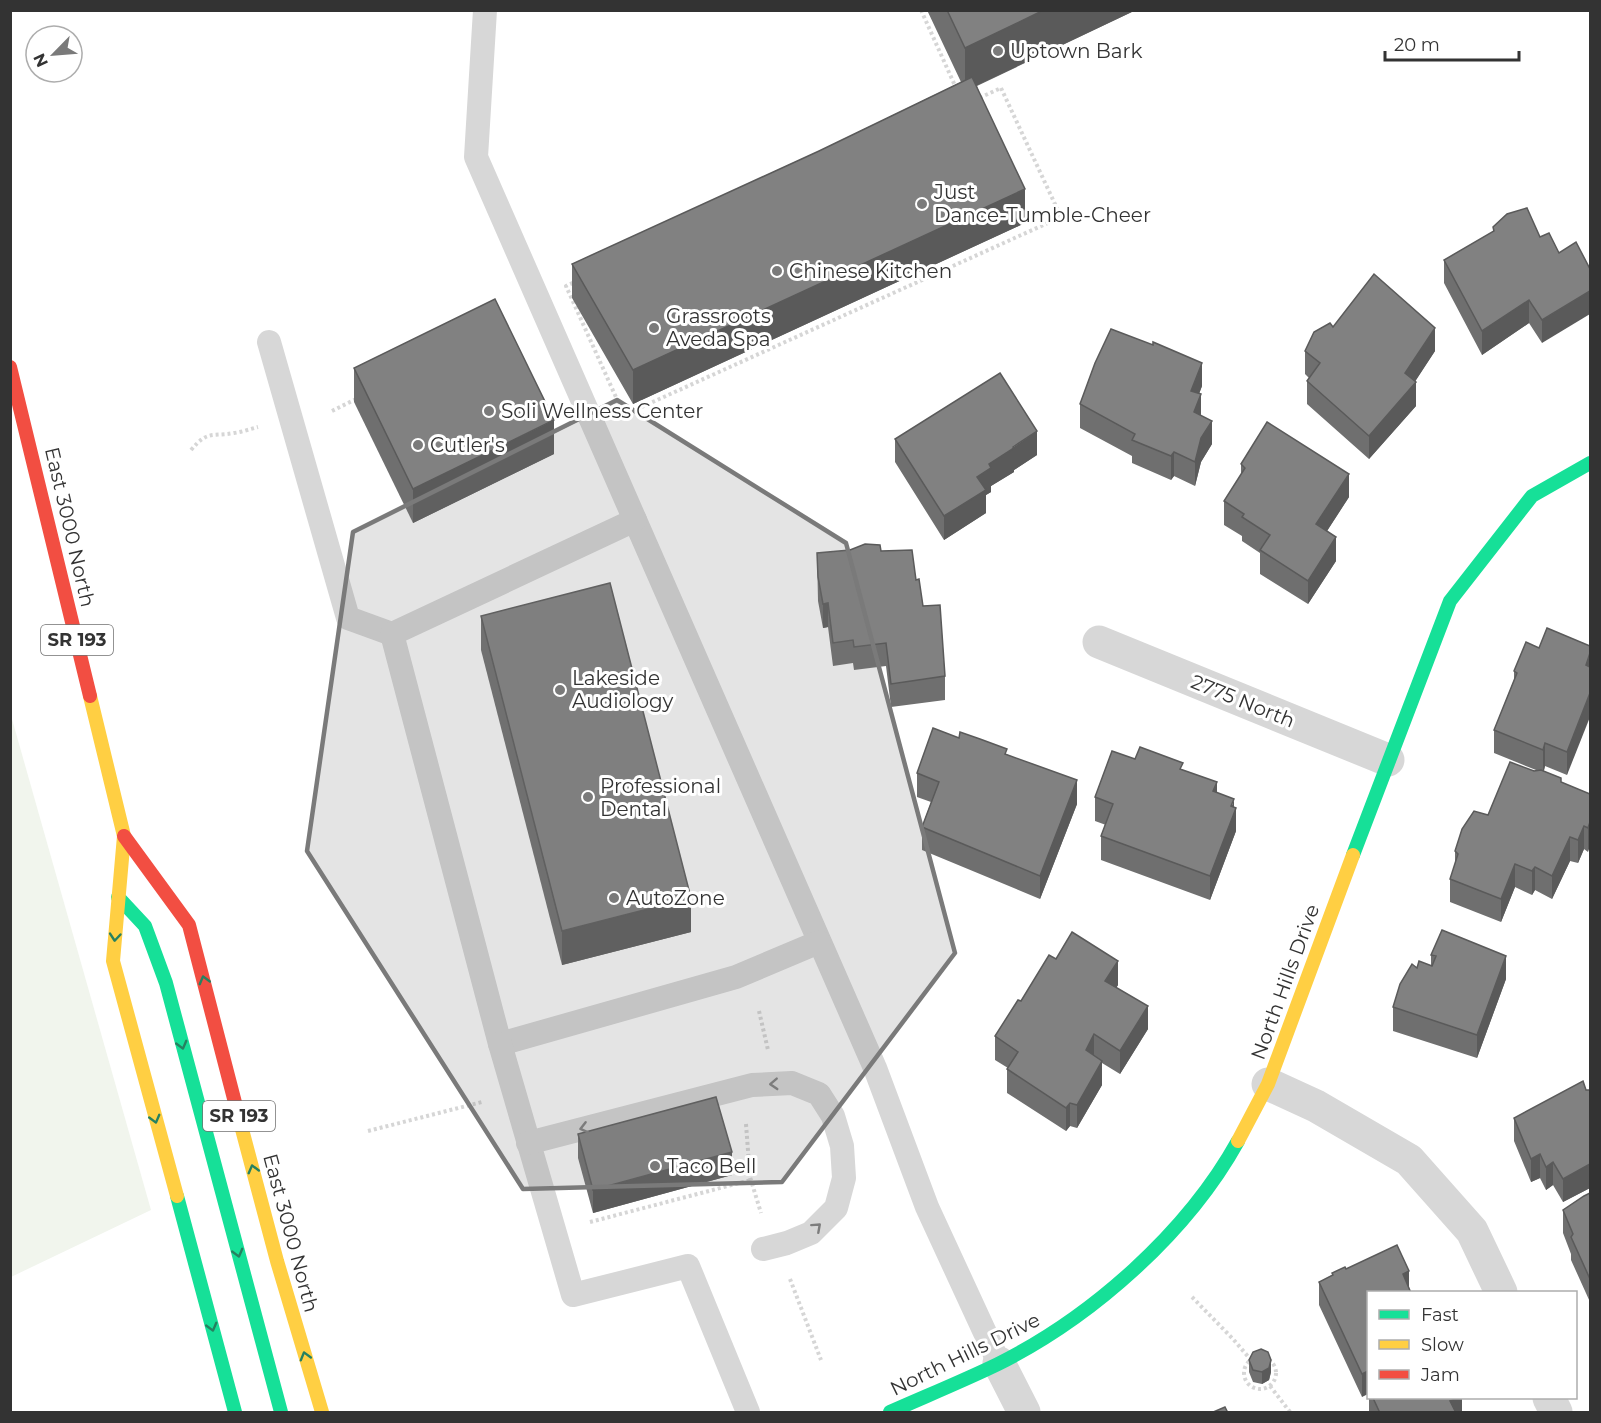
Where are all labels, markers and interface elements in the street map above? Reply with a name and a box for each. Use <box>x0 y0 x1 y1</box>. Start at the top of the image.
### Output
north arrow <box>24 24 84 84</box>
scale bar <box>1385 24 1518 62</box>
text: 20 m <box>1394 34 1440 56</box>
place label: Uptown Bark <box>1010 39 1142 63</box>
marker: Uptown Bark <box>991 44 1005 58</box>
text: N <box>30 50 52 70</box>
place label: Just Dance-Tumble-Cheer <box>933 180 1151 227</box>
marker: Just Dance-Tumble-Cheer <box>915 197 929 211</box>
place label: Chinese Kitchen <box>789 259 952 283</box>
marker: Chinese Kitchen <box>770 264 784 278</box>
place label: Grassroots Aveda Spa <box>666 304 771 351</box>
marker: Grassroots Aveda Spa <box>647 321 661 335</box>
place label: Soli Wellness Center <box>501 399 703 423</box>
marker: Soli Wellness Center <box>482 404 496 418</box>
place label: Cutler's <box>430 433 505 457</box>
marker: Cutler's <box>411 438 425 452</box>
street label: East 3000 North <box>40 445 100 609</box>
road number: SR 193 <box>41 625 113 655</box>
place label: Lakeside Audiology <box>572 666 674 713</box>
street label: 2775 North <box>1188 669 1298 733</box>
marker: Lakeside Audiology <box>553 683 567 697</box>
place label: Professional Dental <box>600 774 721 821</box>
marker: Professional Dental <box>581 790 595 804</box>
place label: AutoZone <box>626 886 725 910</box>
marker: AutoZone <box>607 891 621 905</box>
street label: North Hills Drive <box>1246 901 1324 1063</box>
one-way arrow <box>109 932 122 941</box>
one-way arrow <box>198 975 211 985</box>
one-way arrow <box>175 1039 187 1049</box>
one-way arrow <box>769 1077 778 1090</box>
road number: SR 193 <box>203 1101 275 1131</box>
one-way arrow <box>148 1114 161 1124</box>
one-way arrow <box>580 1121 590 1133</box>
street label: East 3000 North <box>258 1151 324 1315</box>
place label: Taco Bell <box>667 1154 757 1178</box>
marker: Taco Bell <box>648 1159 662 1173</box>
one-way arrow <box>248 1164 260 1174</box>
one-way arrow <box>810 1223 820 1234</box>
one-way arrow <box>231 1248 244 1258</box>
legend <box>1367 1291 1577 1399</box>
text: Fast <box>1421 1304 1459 1326</box>
street label: North Hills Drive <box>886 1307 1044 1401</box>
one-way arrow <box>204 1322 217 1332</box>
text: Slow <box>1421 1334 1464 1356</box>
one-way arrow <box>300 1351 312 1362</box>
text: Jam <box>1420 1364 1460 1386</box>

